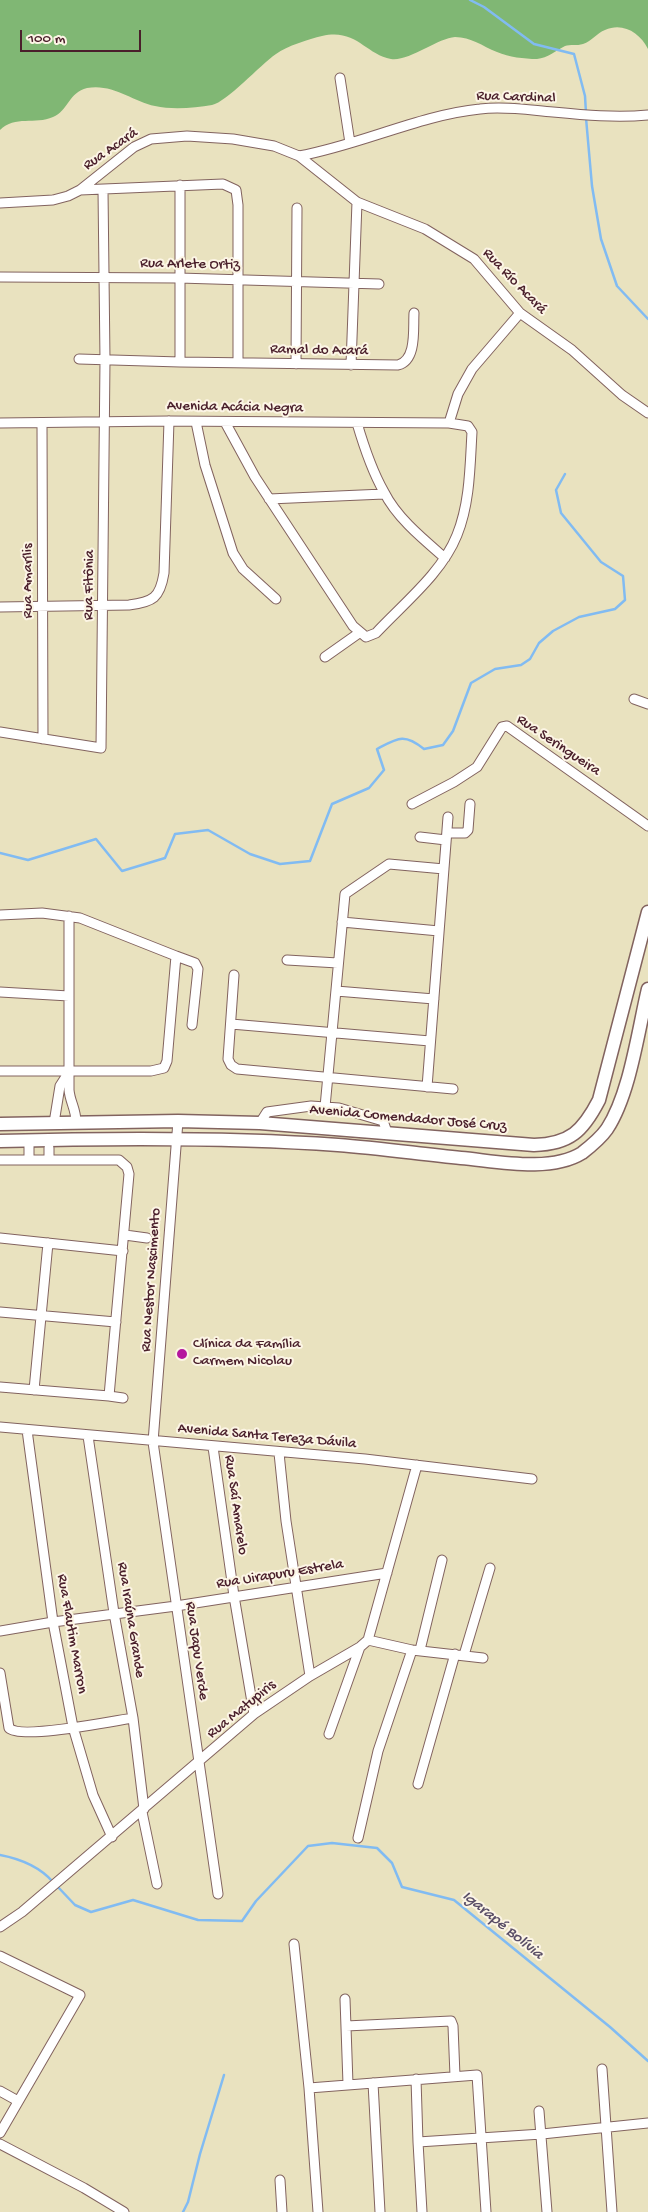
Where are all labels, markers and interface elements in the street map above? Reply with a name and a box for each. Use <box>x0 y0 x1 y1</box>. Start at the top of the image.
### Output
scale bar <box>22 20 144 52</box>
text: 100 m <box>28 30 65 48</box>
street label: Rua Cardinal <box>476 88 556 108</box>
street label: Rua Acará <box>80 125 142 175</box>
street label: Rua Río Acará <box>478 245 550 319</box>
street label: Rua Arlete Ortiz <box>140 255 240 275</box>
street label: Ramal do Acará <box>270 341 368 361</box>
street label: Avenida Acácia Negra <box>167 398 303 418</box>
street label: Rua Amarílis <box>20 543 38 619</box>
street label: Rua Fitônia <box>80 550 100 620</box>
street label: Rua Seringueira <box>513 711 603 781</box>
street label: Avenida Comendador José Cruz <box>309 1101 507 1137</box>
street label: Rua Nestor Nascimento <box>138 1208 166 1352</box>
place label: Clínica da Família Carmem Nicolau <box>193 1336 301 1371</box>
marker: Clínica da Família Carmem Nicolau <box>175 1347 189 1361</box>
street label: Avenida Santa Tereza Dávila <box>177 1420 357 1454</box>
street label: Rua Saí Amarelo <box>219 1454 251 1556</box>
street label: Rua Uirapuru Estrela <box>215 1556 345 1594</box>
street label: Rua Iraúna Grande <box>112 1561 148 1679</box>
street label: Rua Flautim Marron <box>52 1573 90 1695</box>
street label: Rua Japu Verde <box>180 1601 212 1701</box>
street label: Rua Matupiris <box>204 1677 280 1743</box>
water label: Igarapé Bolívia <box>457 1887 547 1965</box>

